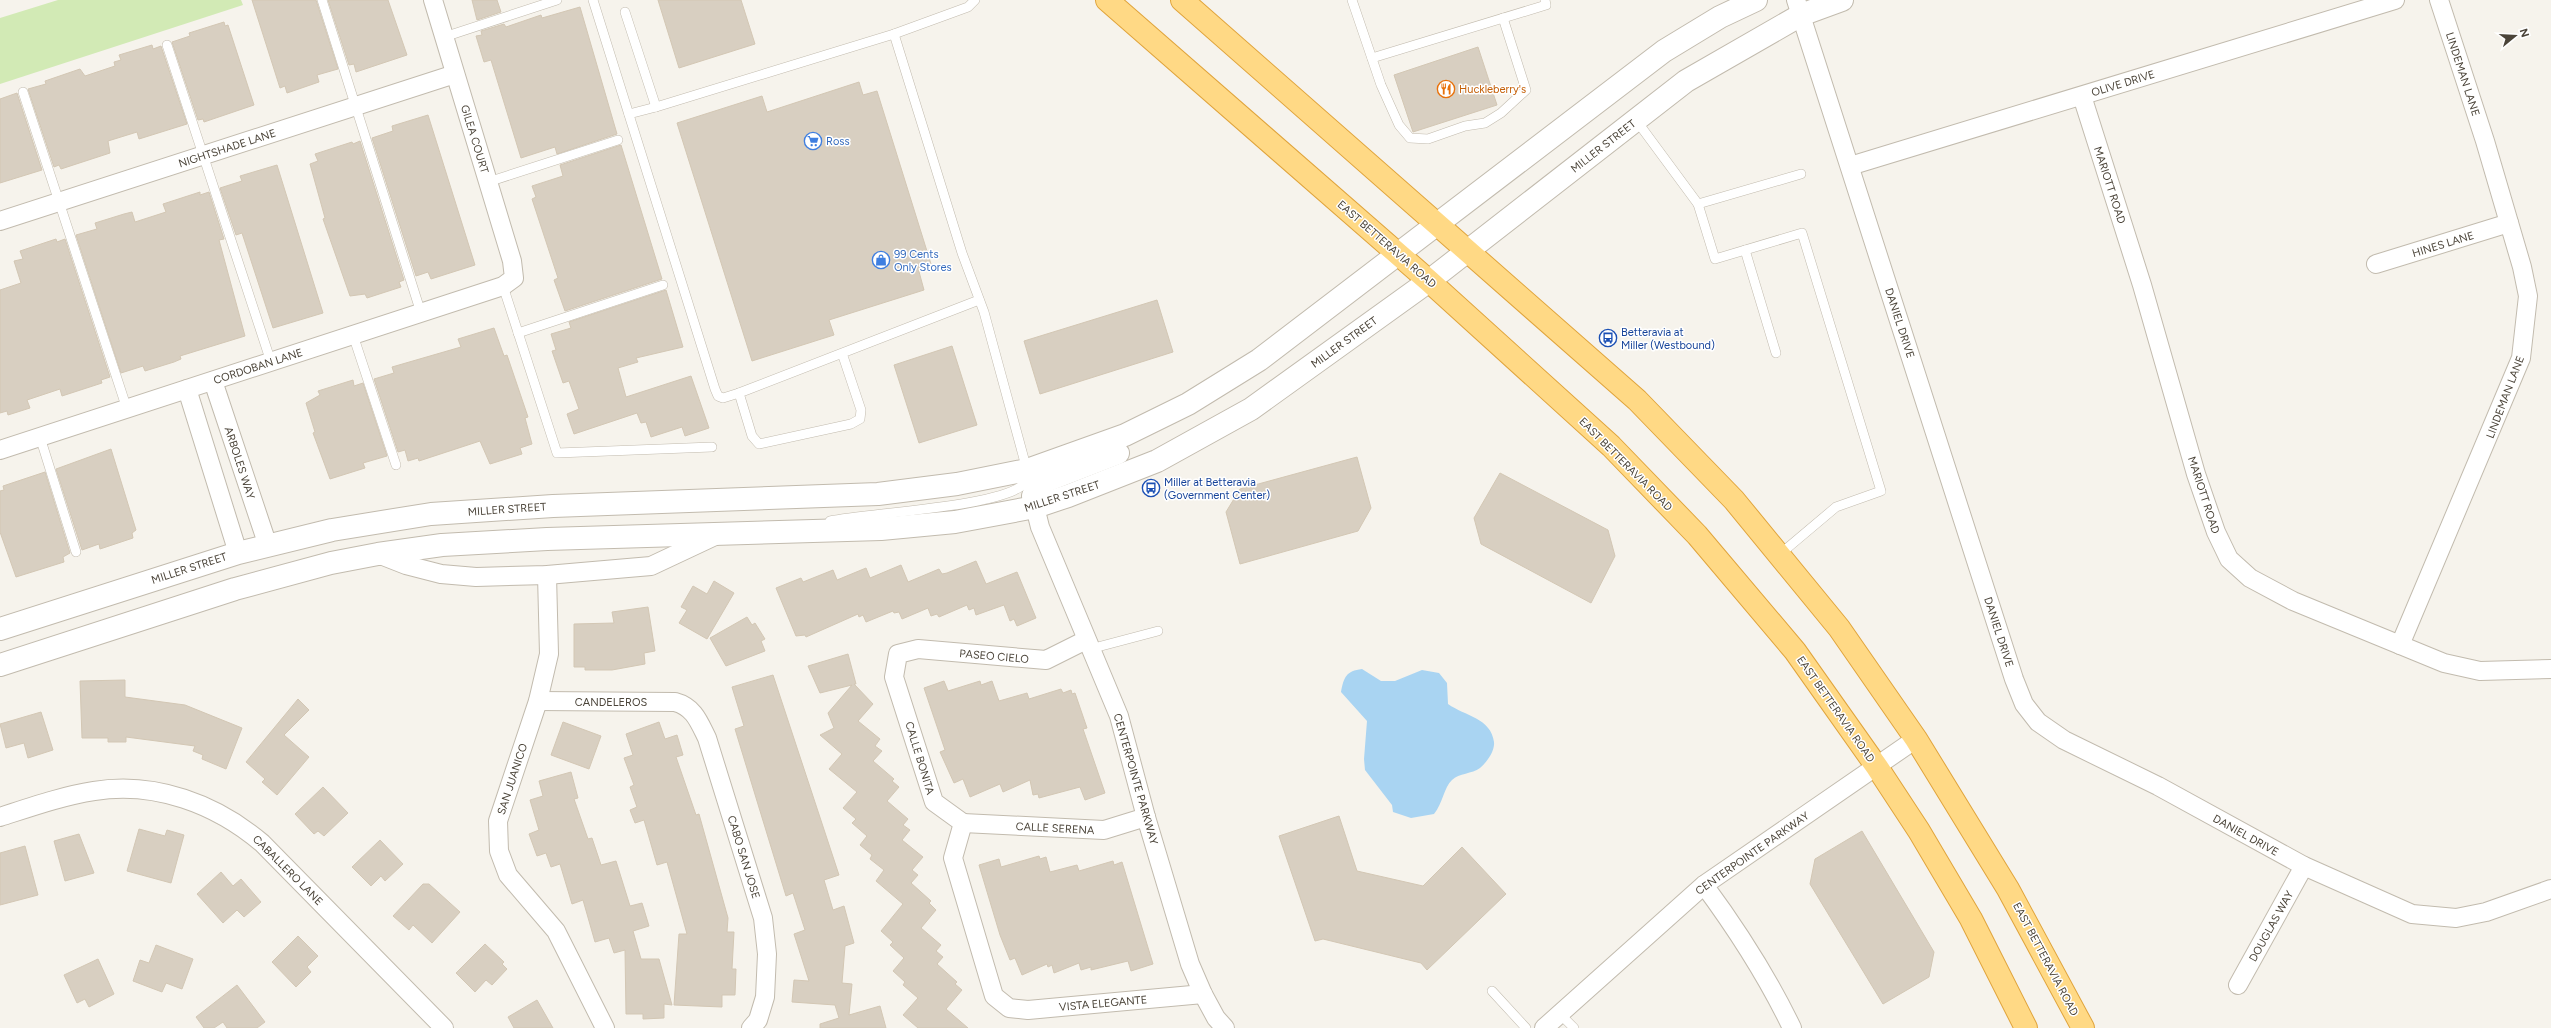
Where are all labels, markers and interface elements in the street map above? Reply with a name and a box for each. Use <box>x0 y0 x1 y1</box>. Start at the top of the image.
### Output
north arrow <box>2495 16 2535 56</box>
text: N <box>2517 27 2532 39</box>
street label: LINDEMAN LANE <box>2443 31 2482 118</box>
street label: OLIVE DRIVE <box>2090 68 2156 99</box>
restaurant icon: Huckleberry's <box>1436 79 1456 99</box>
place label: Huckleberry's <box>1459 83 1526 96</box>
street label: GILEA COURT <box>458 103 491 175</box>
street label: MILLER STREET <box>1568 117 1638 176</box>
street label: NIGHTSHADE LANE <box>177 127 277 170</box>
supermarket icon: Ross <box>803 131 823 151</box>
place label: Ross <box>826 135 850 148</box>
street label: MARIOTT ROAD <box>2091 145 2128 226</box>
street label: EAST BETTERAVIA ROAD <box>1335 198 1439 291</box>
street label: HINES LANE <box>2411 229 2476 260</box>
place label: 99 Cents Only Stores <box>894 248 952 274</box>
shop icon: 99 Cents Only Stores <box>871 250 891 270</box>
street label: DANIEL DRIVE <box>1882 286 1917 360</box>
street label: MILLER STREET <box>1309 314 1380 371</box>
place label: Betteravia at Miller (Westbound) <box>1621 326 1715 352</box>
bus stop icon: Betteravia at Miller (Westbound) <box>1598 328 1618 348</box>
street label: CORDOBAN LANE <box>212 346 304 387</box>
street label: LINDEMAN LANE <box>2484 354 2527 440</box>
street label: EAST BETTERAVIA ROAD <box>1576 415 1675 514</box>
street label: ARBOLES WAY <box>222 425 257 501</box>
street label: MARIOTT ROAD <box>2185 455 2222 536</box>
place label: Miller at Betteravia (Government Center) <box>1164 476 1270 502</box>
street label: MILLER STREET <box>1023 478 1102 515</box>
bus stop icon: Miller at Betteravia (Government Center) <box>1141 478 1161 498</box>
street label: MILLER STREET <box>467 500 547 519</box>
street label: MILLER STREET <box>150 550 229 587</box>
street label: DANIEL DRIVE <box>1981 595 2016 669</box>
street label: PASEO CIELO <box>959 647 1030 666</box>
street label: EAST BETTERAVIA ROAD <box>1794 654 1877 765</box>
street label: CANDELEROS <box>575 696 647 709</box>
street label: CENTERPOINTE PARKWAY <box>1111 712 1161 846</box>
street label: CALLE BONITA <box>902 720 937 797</box>
street label: SAN JUANICO <box>495 741 530 816</box>
street label: CENTERPOINTE PARKWAY <box>1693 809 1812 898</box>
street label: DANIEL DRIVE <box>2211 812 2281 859</box>
street label: CABO SAN JOSE <box>725 814 762 900</box>
street label: CALLE SERENA <box>1015 820 1095 837</box>
street label: CABALLERO LANE <box>250 833 325 908</box>
street label: DOUGLAS WAY <box>2247 888 2296 964</box>
street label: EAST BETTERAVIA ROAD <box>2010 900 2081 1018</box>
street label: VISTA ELEGANTE <box>1058 993 1148 1014</box>

